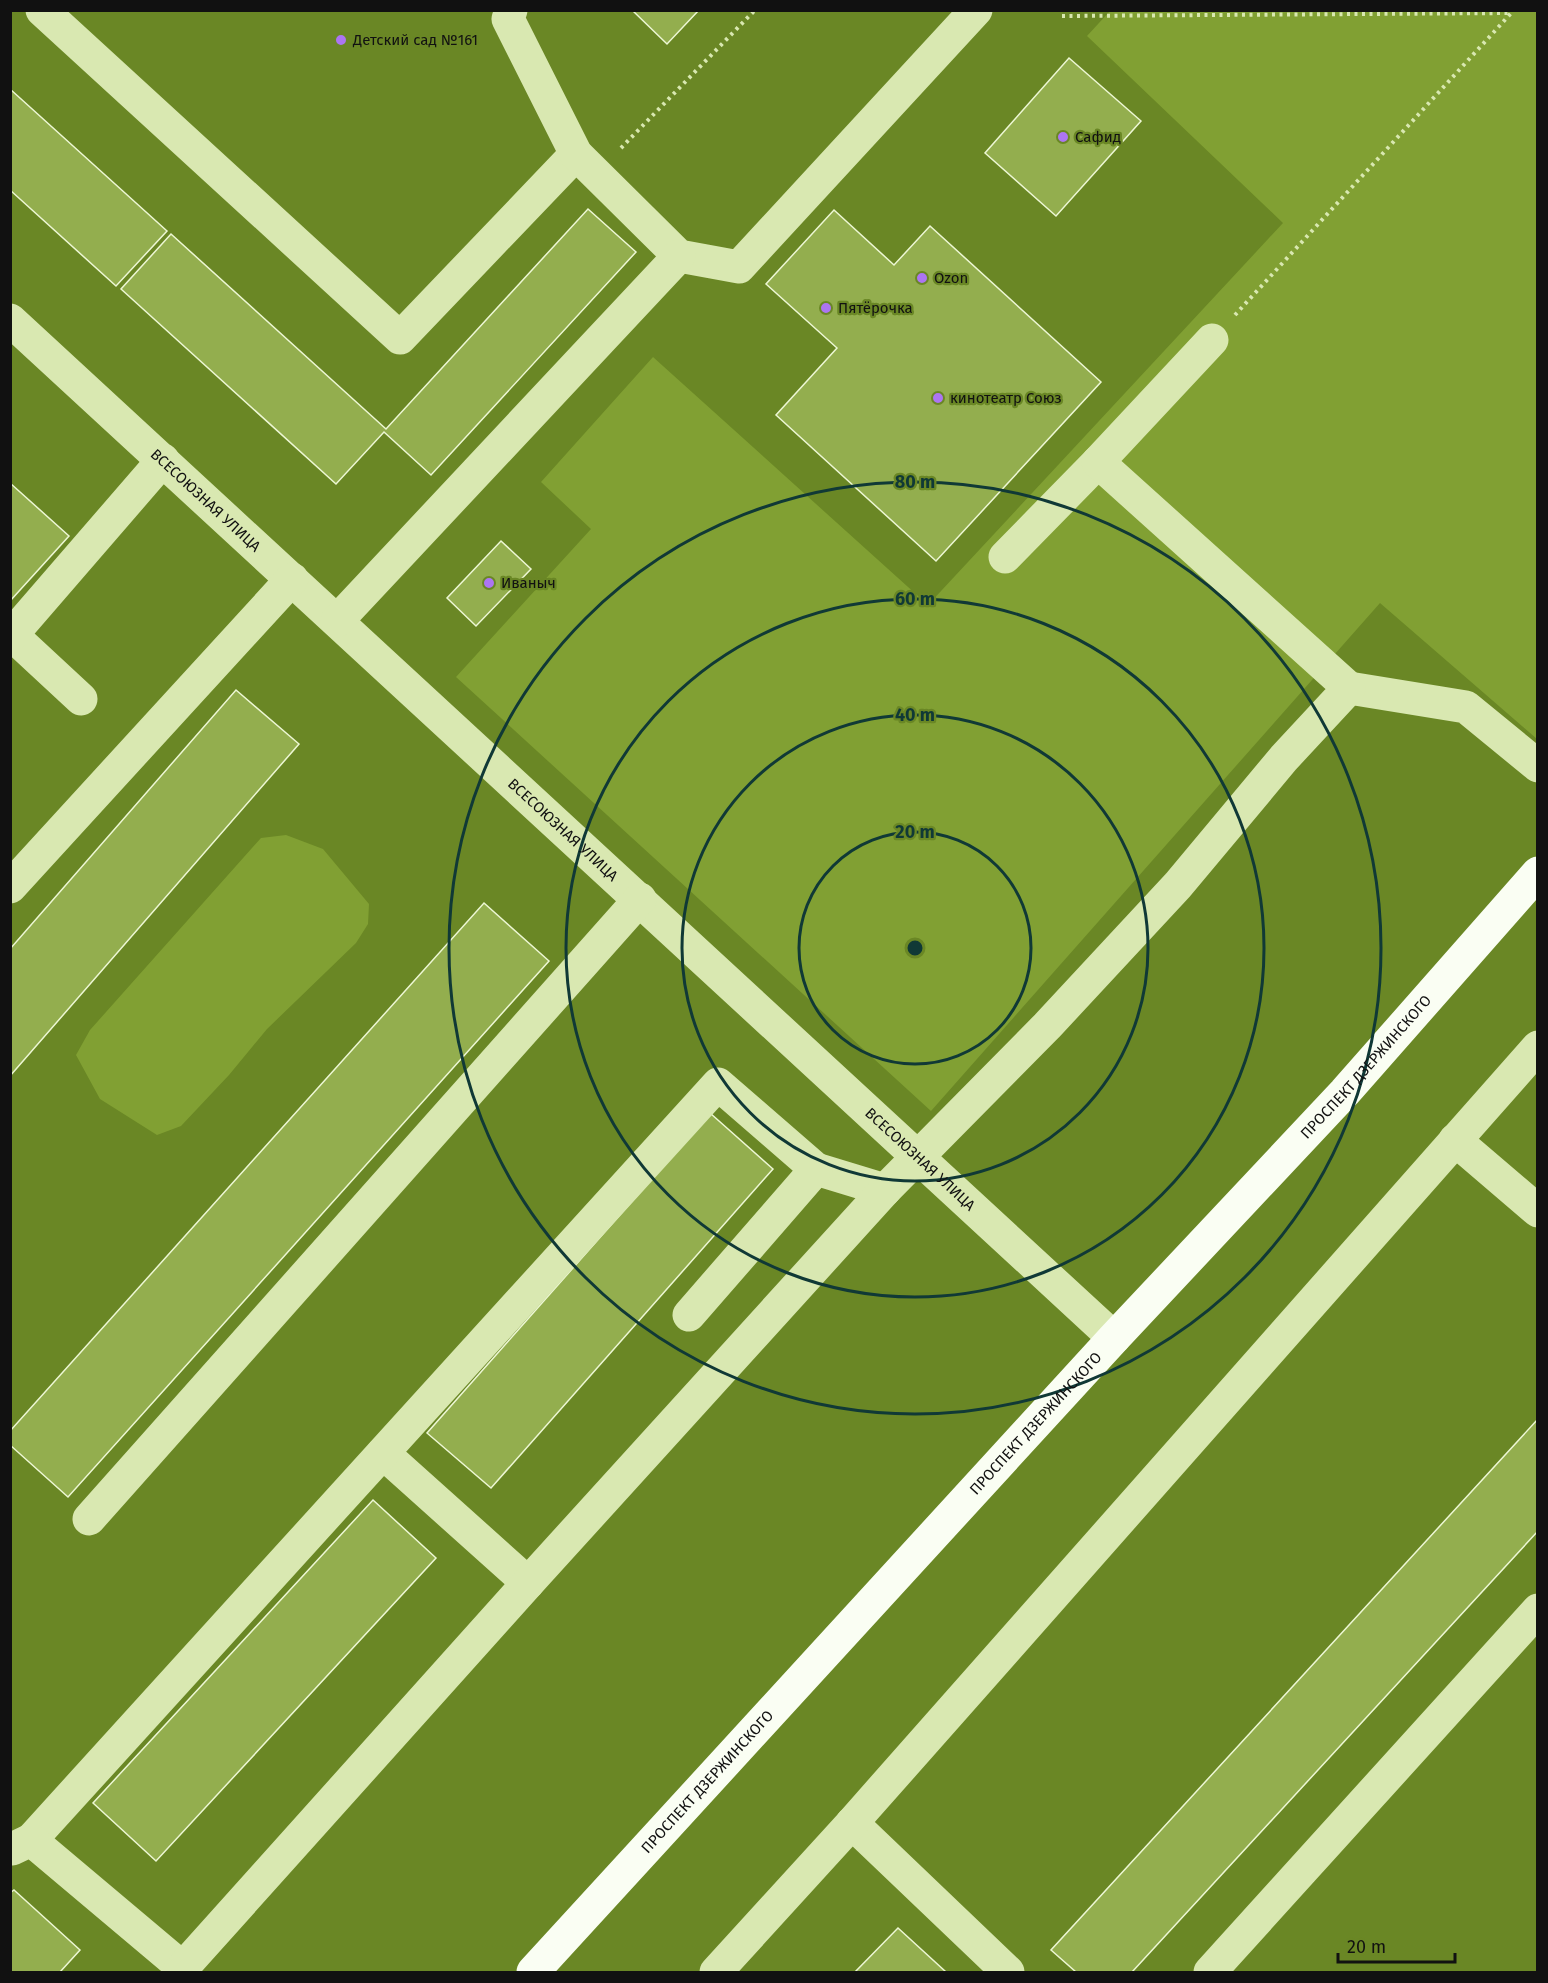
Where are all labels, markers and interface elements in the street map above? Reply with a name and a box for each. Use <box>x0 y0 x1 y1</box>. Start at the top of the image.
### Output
place label: Детский сад №161 <box>352 31 478 49</box>
marker: Детский сад №161 <box>334 33 348 47</box>
place label: Сафид <box>1075 128 1121 146</box>
marker: Сафид <box>1056 130 1070 144</box>
place label: Ozon <box>934 269 968 287</box>
marker: Ozon <box>915 271 929 285</box>
place label: Пятёрочка <box>838 299 913 317</box>
marker: Пятёрочка <box>819 301 833 315</box>
place label: кинотеатр Союз <box>950 389 1062 407</box>
marker: кинотеатр Союз <box>931 391 945 405</box>
street label: ВСЕСОЮЗНАЯ УЛИЦА <box>147 445 265 556</box>
text: 80 m <box>895 471 935 493</box>
place label: Иваныч <box>501 574 556 592</box>
marker: Иваныч <box>482 576 496 590</box>
text: 60 m <box>895 588 935 610</box>
text: 40 m <box>895 704 935 726</box>
street label: ВСЕСОЮЗНАЯ УЛИЦА <box>504 775 622 885</box>
text: 20 m <box>895 821 935 843</box>
centre of rings <box>905 938 925 958</box>
street label: ПРОСПЕКТ ДЗЕРЖИНСКОГО <box>1297 991 1435 1143</box>
street label: ВСЕСОЮЗНАЯ УЛИЦА <box>861 1104 979 1215</box>
street label: ПРОСПЕКТ ДЗЕРЖИНСКОГО <box>966 1348 1105 1499</box>
street label: ПРОСПЕКТ ДЗЕРЖИНСКОГО <box>637 1707 777 1857</box>
scale bar <box>1338 1926 1455 1964</box>
text: 20 m <box>1347 1936 1386 1958</box>

